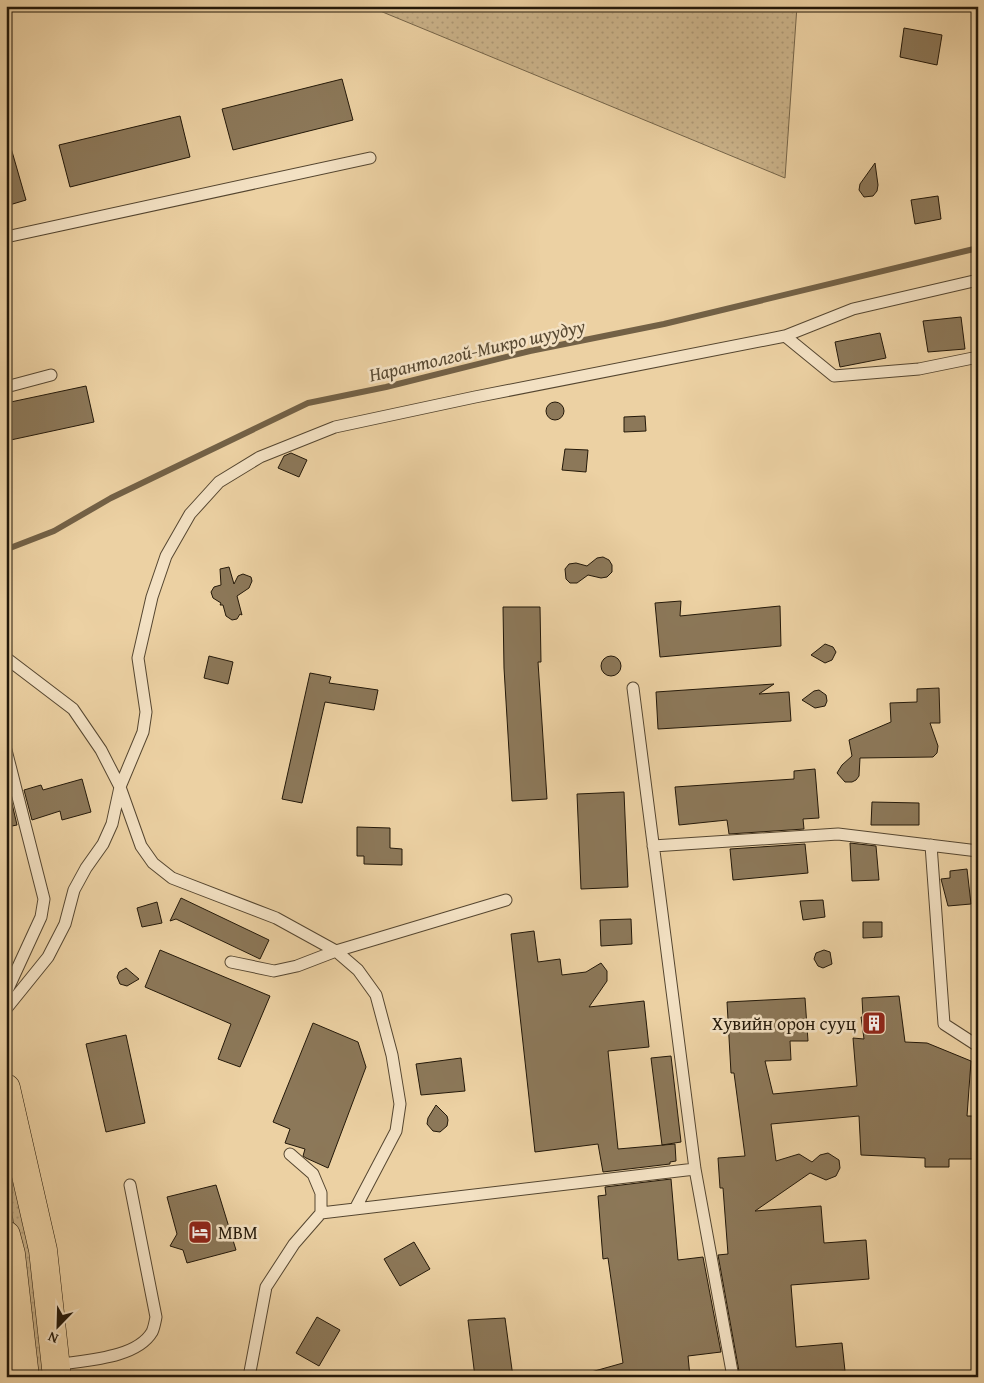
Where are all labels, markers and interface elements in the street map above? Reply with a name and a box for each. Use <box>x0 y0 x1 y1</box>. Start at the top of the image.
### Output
water label: Нарантолгой-Микро шуудуу <box>366 311 588 389</box>
place label: Хувийн орон сууц <box>712 1010 856 1037</box>
building icon: Хувийн орон сууц <box>861 1010 887 1036</box>
hotel icon: MBM <box>187 1219 213 1245</box>
place label: MBM <box>218 1219 258 1246</box>
north arrow <box>32 1300 82 1350</box>
text: N <box>44 1327 61 1349</box>

